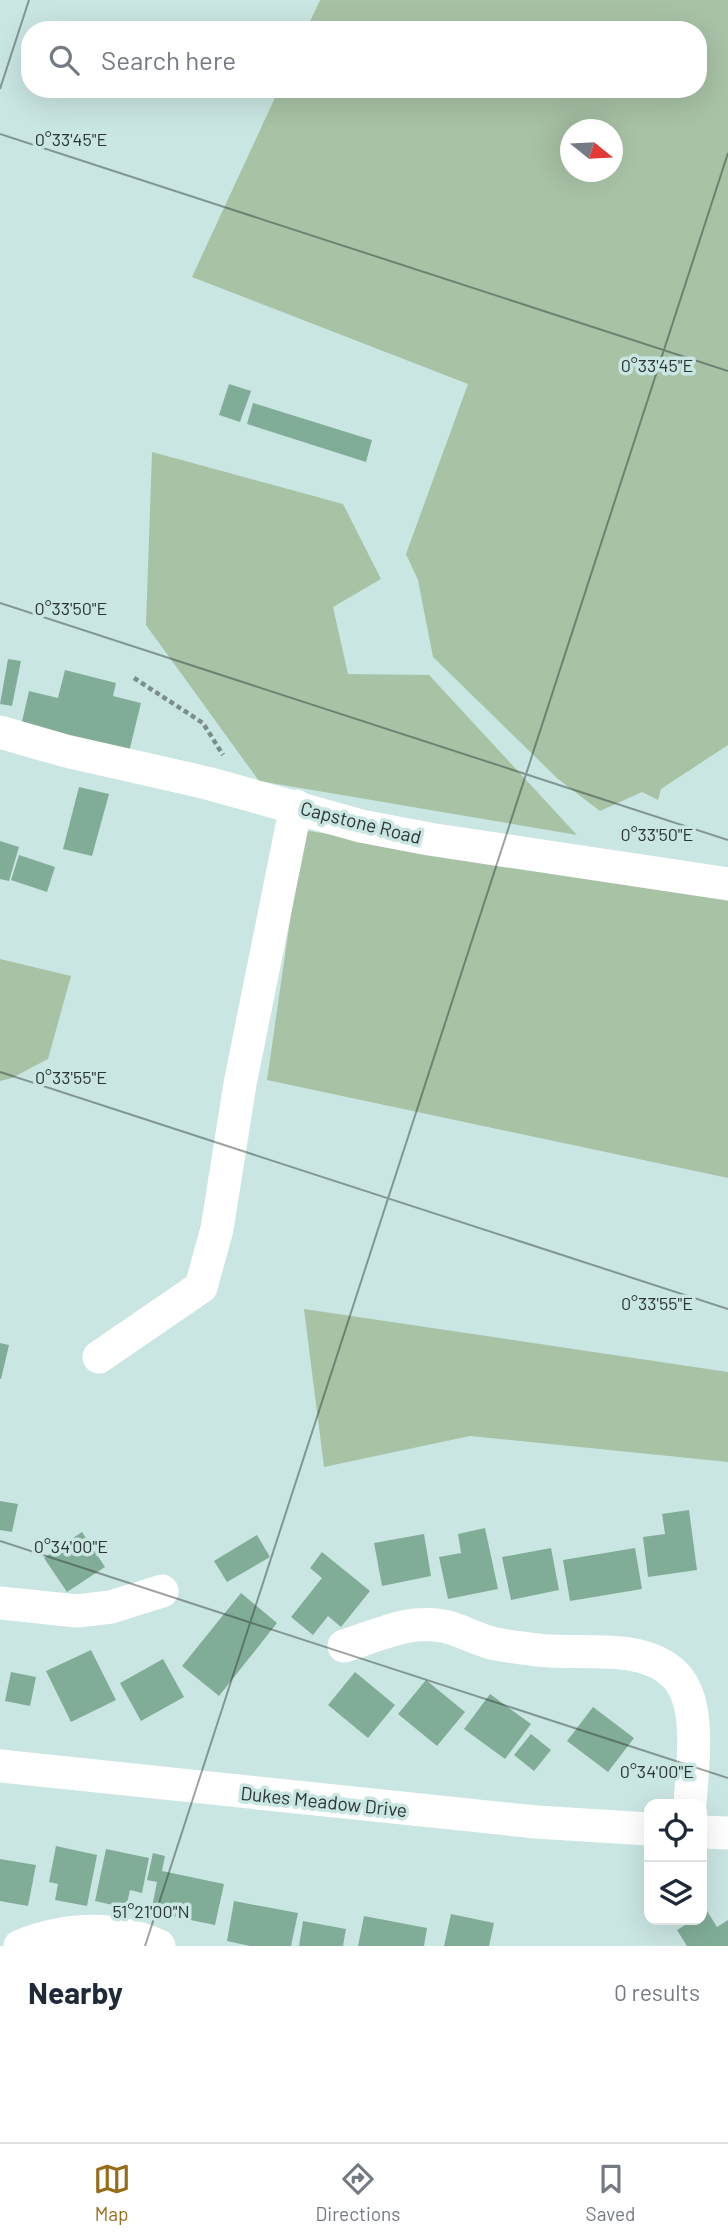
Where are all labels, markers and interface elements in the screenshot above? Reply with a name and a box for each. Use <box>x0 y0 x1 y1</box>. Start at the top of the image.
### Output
search box <box>21 21 707 98</box>
icon: search <box>45 41 83 79</box>
text: Search here <box>101 44 236 75</box>
north arrow <box>560 119 623 182</box>
text: 0°33'45"E <box>35 128 107 150</box>
text: 0°33'45"E <box>621 354 693 376</box>
text: 0°33'50"E <box>35 597 108 619</box>
street label: Capstone Road <box>298 796 424 848</box>
text: 0°33'50"E <box>621 823 694 845</box>
text: 0°33'55"E <box>35 1066 107 1088</box>
text: 0°33'55"E <box>621 1292 693 1314</box>
text: 0°34'00"E <box>34 1535 108 1557</box>
text: 0°34'00"E <box>620 1760 694 1782</box>
street label: Dukes Meadow Drive <box>240 1781 408 1821</box>
map controls <box>644 1799 707 1925</box>
button: locate <box>644 1799 707 1862</box>
button: layers <box>644 1862 707 1925</box>
text: 51°21'00"N <box>112 1900 190 1922</box>
text: Nearby <box>28 1974 123 2010</box>
text: 0 results <box>614 1978 700 2006</box>
tab: Map <box>93 2160 131 2225</box>
tab: Directions <box>316 2160 401 2225</box>
tab: Saved <box>586 2160 635 2225</box>

